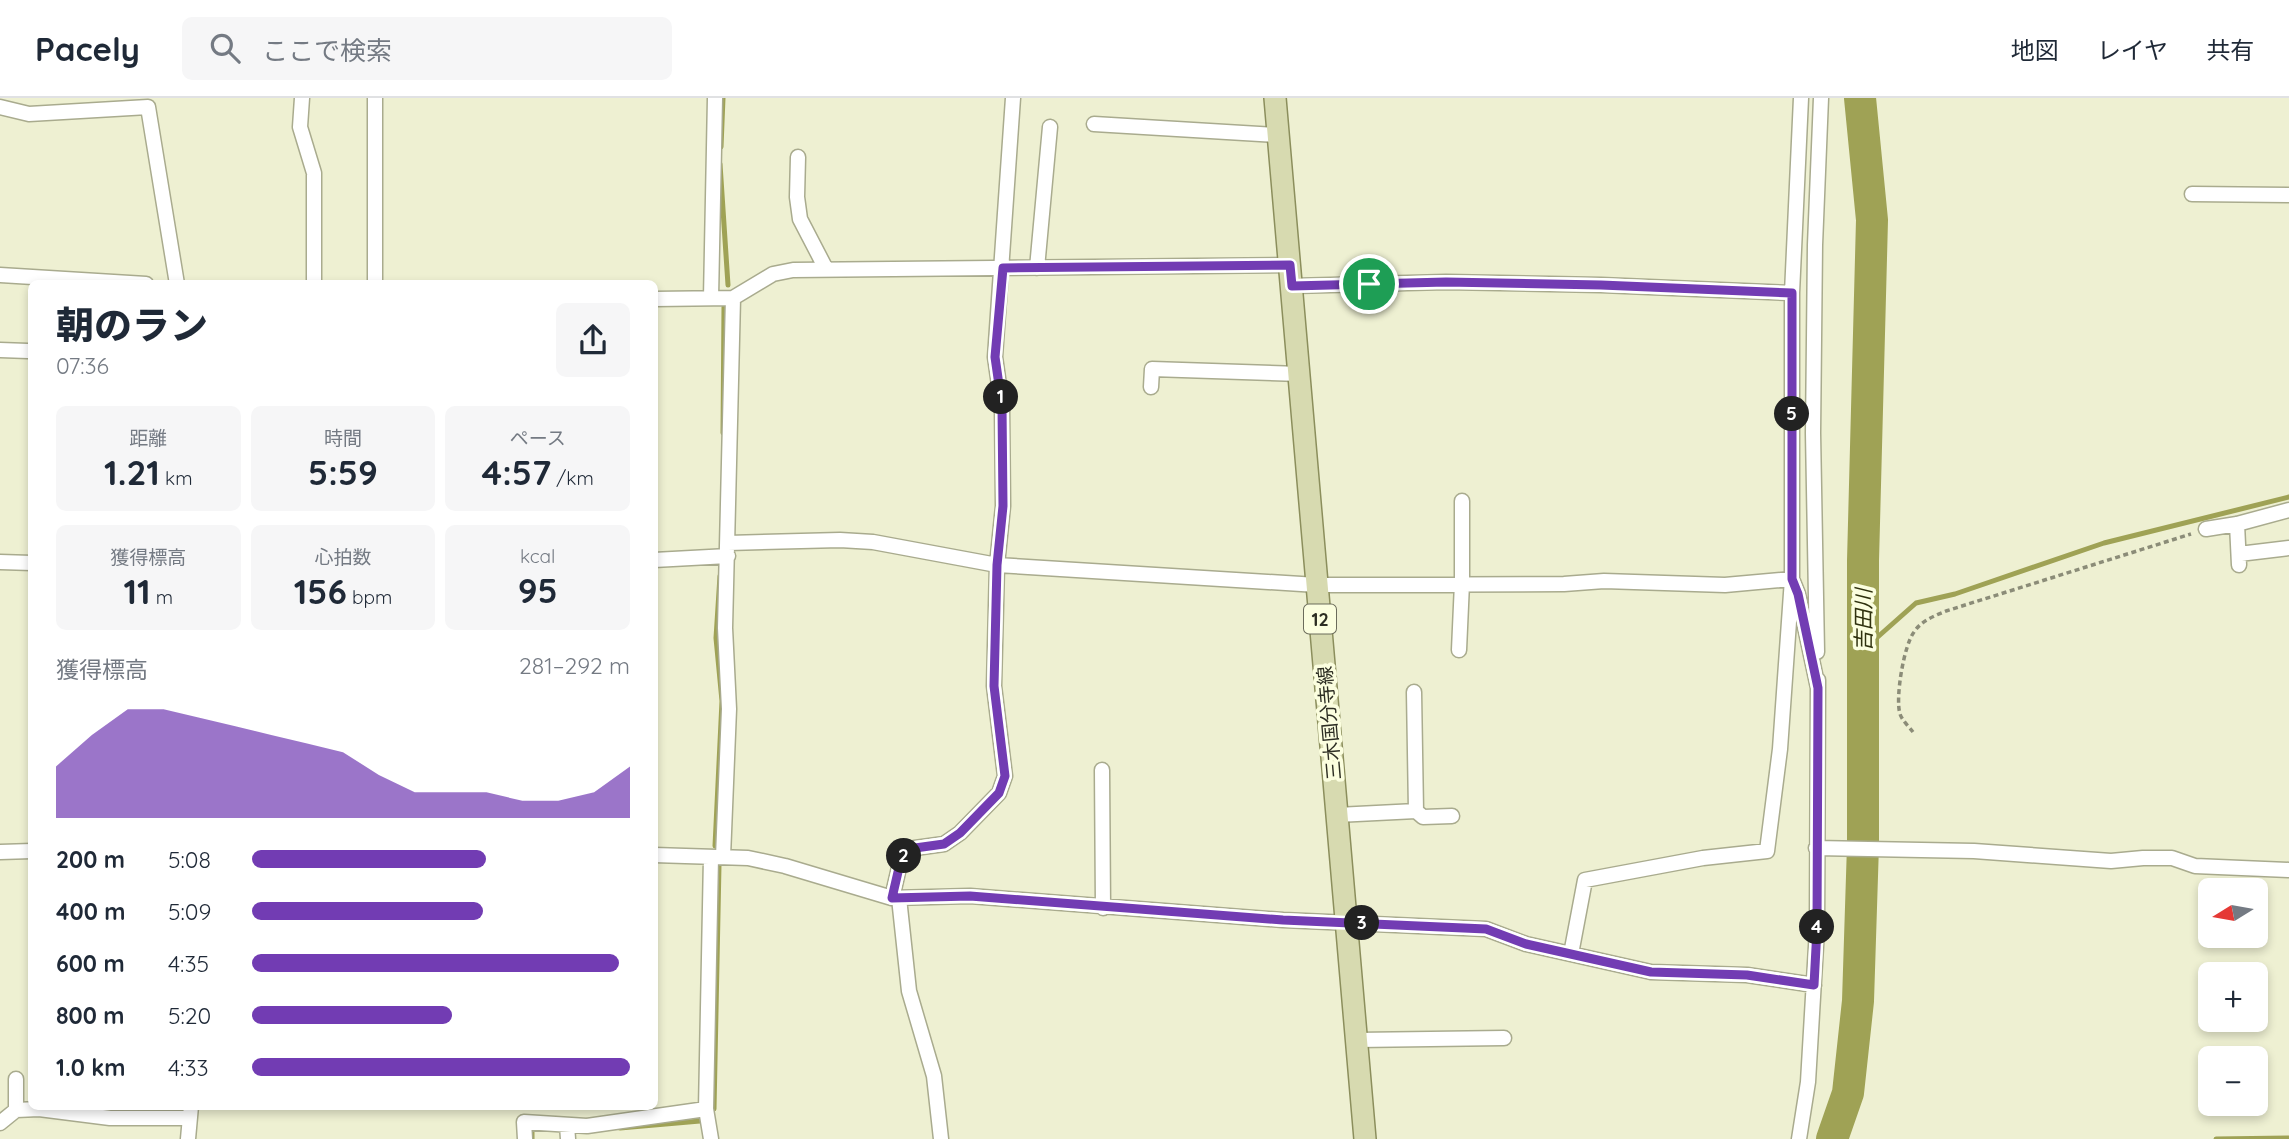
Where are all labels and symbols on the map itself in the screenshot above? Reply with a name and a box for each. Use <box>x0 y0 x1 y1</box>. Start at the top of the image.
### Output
pin <box>1339 254 1399 314</box>
pin: 1 <box>984 380 1018 414</box>
pin: 5 <box>1774 396 1810 432</box>
water label: 吉田川 <box>1850 587 1876 652</box>
road number: 12 <box>1304 604 1336 634</box>
street label: 三木国分寺線 <box>1312 665 1346 781</box>
pin: 2 <box>886 838 922 874</box>
north arrow <box>2198 878 2268 948</box>
pin: 3 <box>1344 906 1380 940</box>
pin: 4 <box>1800 910 1834 944</box>

